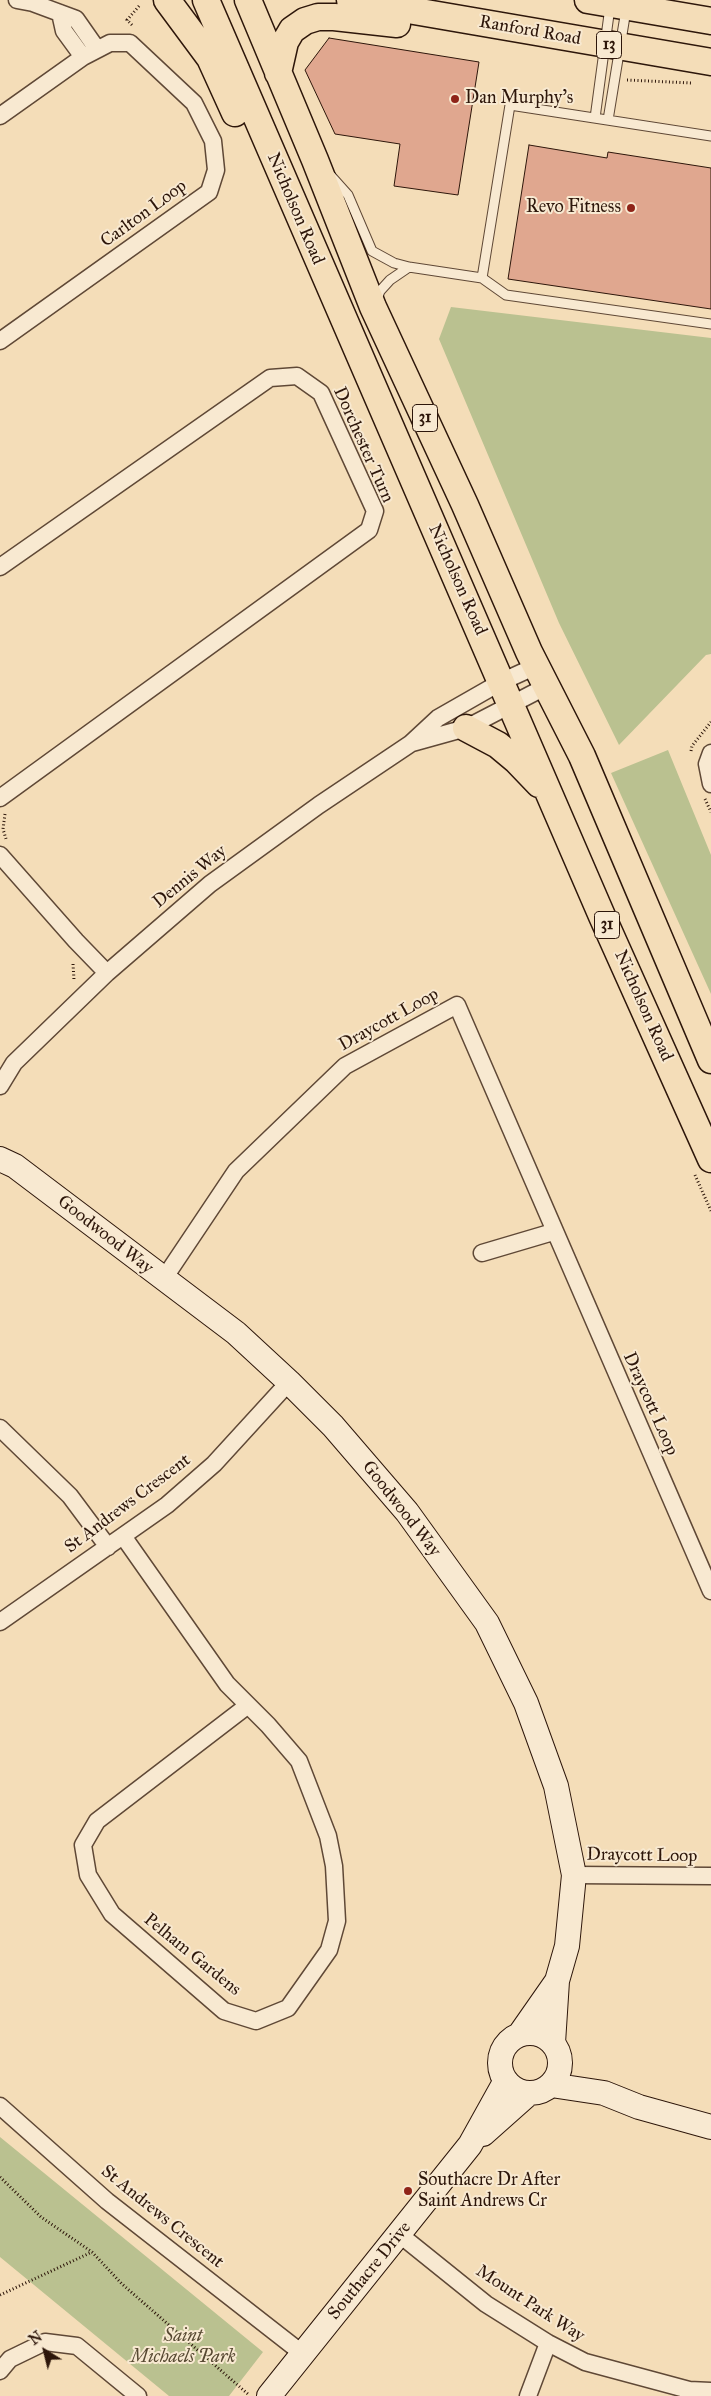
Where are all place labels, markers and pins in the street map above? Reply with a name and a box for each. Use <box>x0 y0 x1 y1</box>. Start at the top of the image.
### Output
place label: Dan Murphy's <box>465 88 573 110</box>
marker: Dan Murphy's <box>449 93 461 105</box>
place label: Revo Fitness <box>526 197 621 219</box>
marker: Revo Fitness <box>625 202 637 214</box>
place label: Southacre Dr After Saint Andrews Cr <box>418 2170 560 2212</box>
marker: Southacre Dr After Saint Andrews Cr <box>402 2185 414 2197</box>

